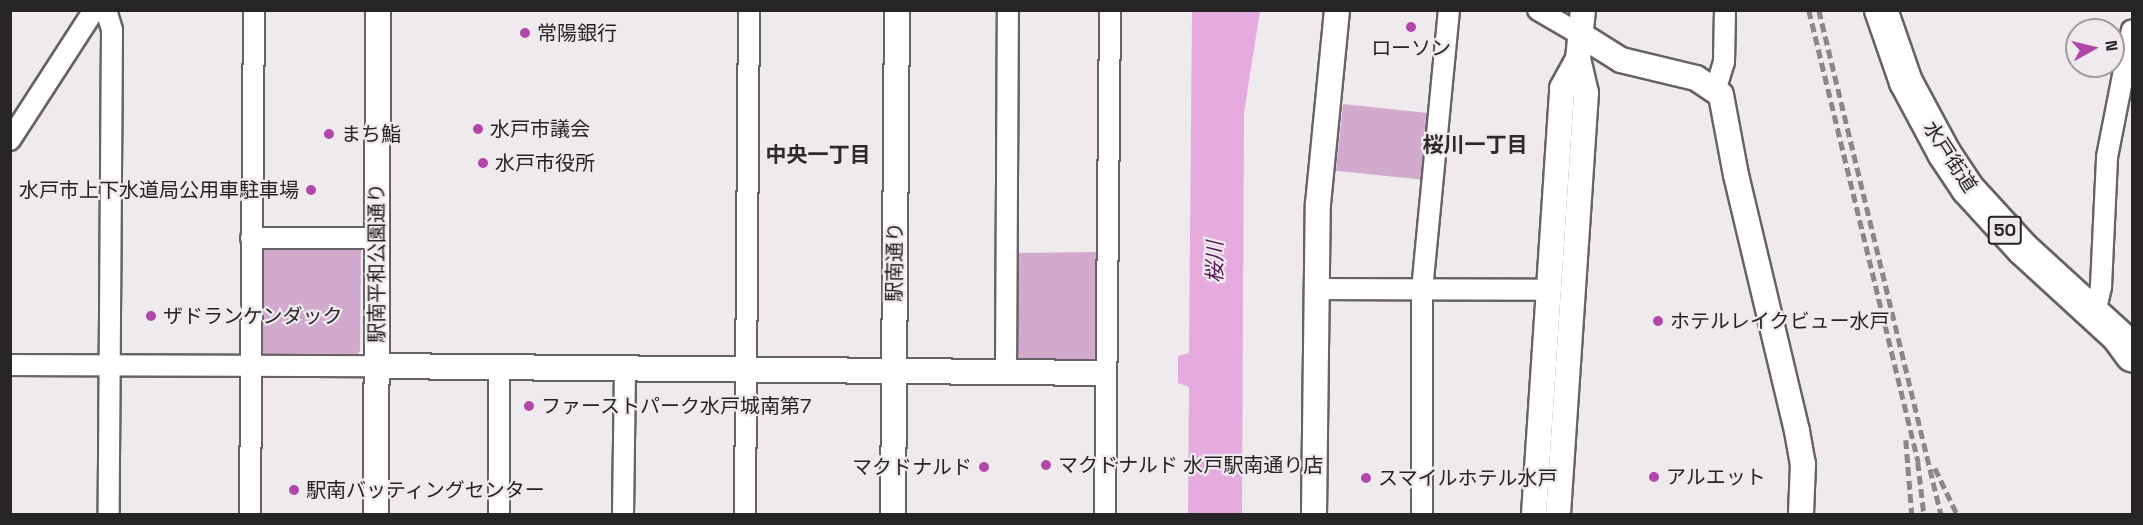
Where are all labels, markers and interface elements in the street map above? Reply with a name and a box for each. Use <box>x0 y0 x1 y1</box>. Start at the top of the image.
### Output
north arrow <box>2065 18 2125 78</box>
marker: ローソン <box>1404 20 1418 34</box>
place label: 常陽銀行 <box>537 21 617 45</box>
marker: 常陽銀行 <box>518 26 532 40</box>
place label: ローソン <box>1371 36 1451 60</box>
text: N <box>2100 39 2122 52</box>
place label: 水戸市議会 <box>490 117 590 141</box>
street label: 水戸街道 <box>1918 117 1982 197</box>
place label: まち鮨 <box>341 122 401 146</box>
marker: 水戸市議会 <box>471 122 485 136</box>
marker: まち鮨 <box>322 127 336 141</box>
district label: 桜川一丁目 <box>1423 132 1527 158</box>
district label: 中央一丁目 <box>766 142 870 168</box>
place label: 水戸市役所 <box>495 151 595 175</box>
marker: 水戸市役所 <box>476 156 490 170</box>
place label: 水戸市上下水道局公用車駐車場 <box>19 178 299 202</box>
marker: 水戸市上下水道局公用車駐車場 <box>304 183 318 197</box>
street label: 駅南平和公園通り <box>365 183 389 343</box>
road number: 50 <box>1987 215 2023 245</box>
street label: 駅南通り <box>882 222 908 302</box>
water label: 桜川 <box>1202 241 1228 283</box>
place label: ザドランケンダック <box>163 304 343 328</box>
marker: ザドランケンダック <box>144 309 158 323</box>
place label: ホテルレイクビュー水戸 <box>1670 309 1890 333</box>
marker: ホテルレイクビュー水戸 <box>1651 314 1665 328</box>
place label: ファーストパーク水戸城南第7 <box>541 394 812 418</box>
marker: ファーストパーク水戸城南第7 <box>522 399 536 413</box>
place label: マクドナルド 水戸駅南通り店 <box>1058 453 1323 477</box>
place label: マクドナルド <box>852 455 972 479</box>
marker: マクドナルド 水戸駅南通り店 <box>1039 458 1053 472</box>
marker: マクドナルド <box>977 460 991 474</box>
place label: アルエット <box>1666 465 1766 489</box>
place label: スマイルホテル水戸 <box>1378 466 1558 490</box>
marker: アルエット <box>1647 470 1661 484</box>
marker: スマイルホテル水戸 <box>1359 471 1373 485</box>
place label: 駅南バッティングセンター <box>306 478 546 502</box>
marker: 駅南バッティングセンター <box>287 483 301 497</box>

